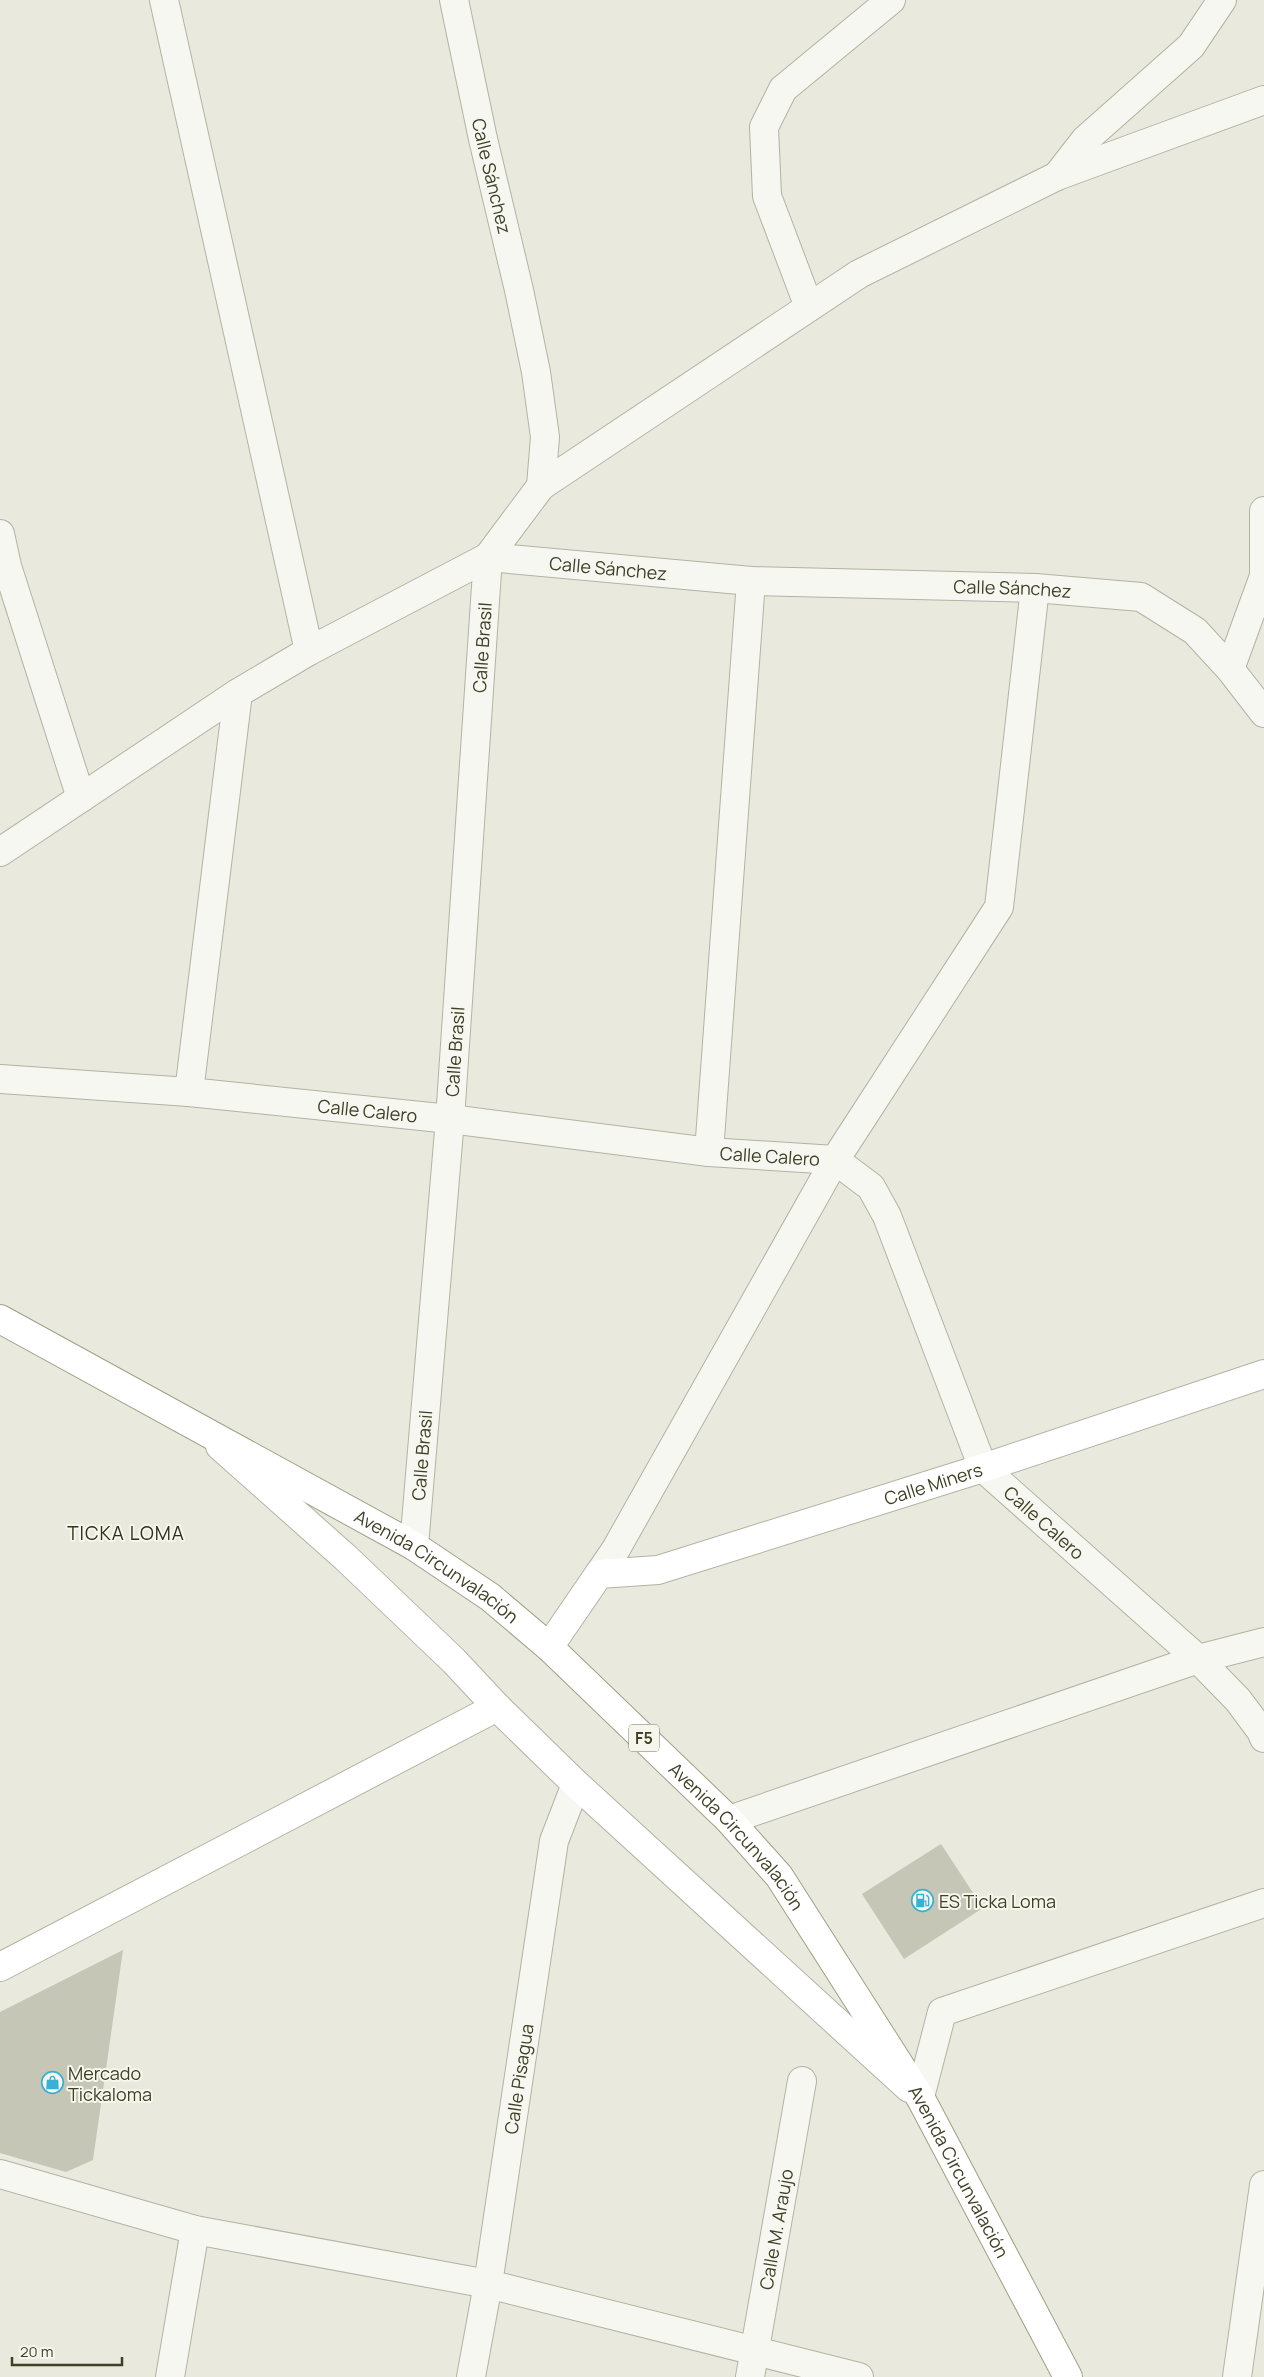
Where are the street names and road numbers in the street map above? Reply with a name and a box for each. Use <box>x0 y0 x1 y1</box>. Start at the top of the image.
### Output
street label: Calle Sánchez <box>467 116 517 236</box>
street label: Calle Sánchez <box>548 551 668 585</box>
street label: Calle Sánchez <box>953 574 1072 603</box>
street label: Calle Brasil <box>467 602 497 694</box>
street label: Calle Brasil <box>440 1006 470 1098</box>
street label: Calle Calero <box>317 1093 419 1128</box>
street label: Calle Calero <box>719 1141 821 1171</box>
street label: Calle Brasil <box>406 1409 437 1501</box>
street label: Calle Miners <box>881 1457 985 1510</box>
street label: Calle Calero <box>999 1480 1090 1565</box>
street label: Avenida Circunvalación <box>350 1504 524 1628</box>
road number: F5 <box>629 1725 659 1752</box>
street label: Avenida Circunvalación <box>664 1757 810 1915</box>
street label: Calle Pisagua <box>498 2022 539 2136</box>
street label: Avenida Circunvalación <box>904 2081 1015 2262</box>
street label: Calle M. Araujo <box>754 2167 798 2292</box>

